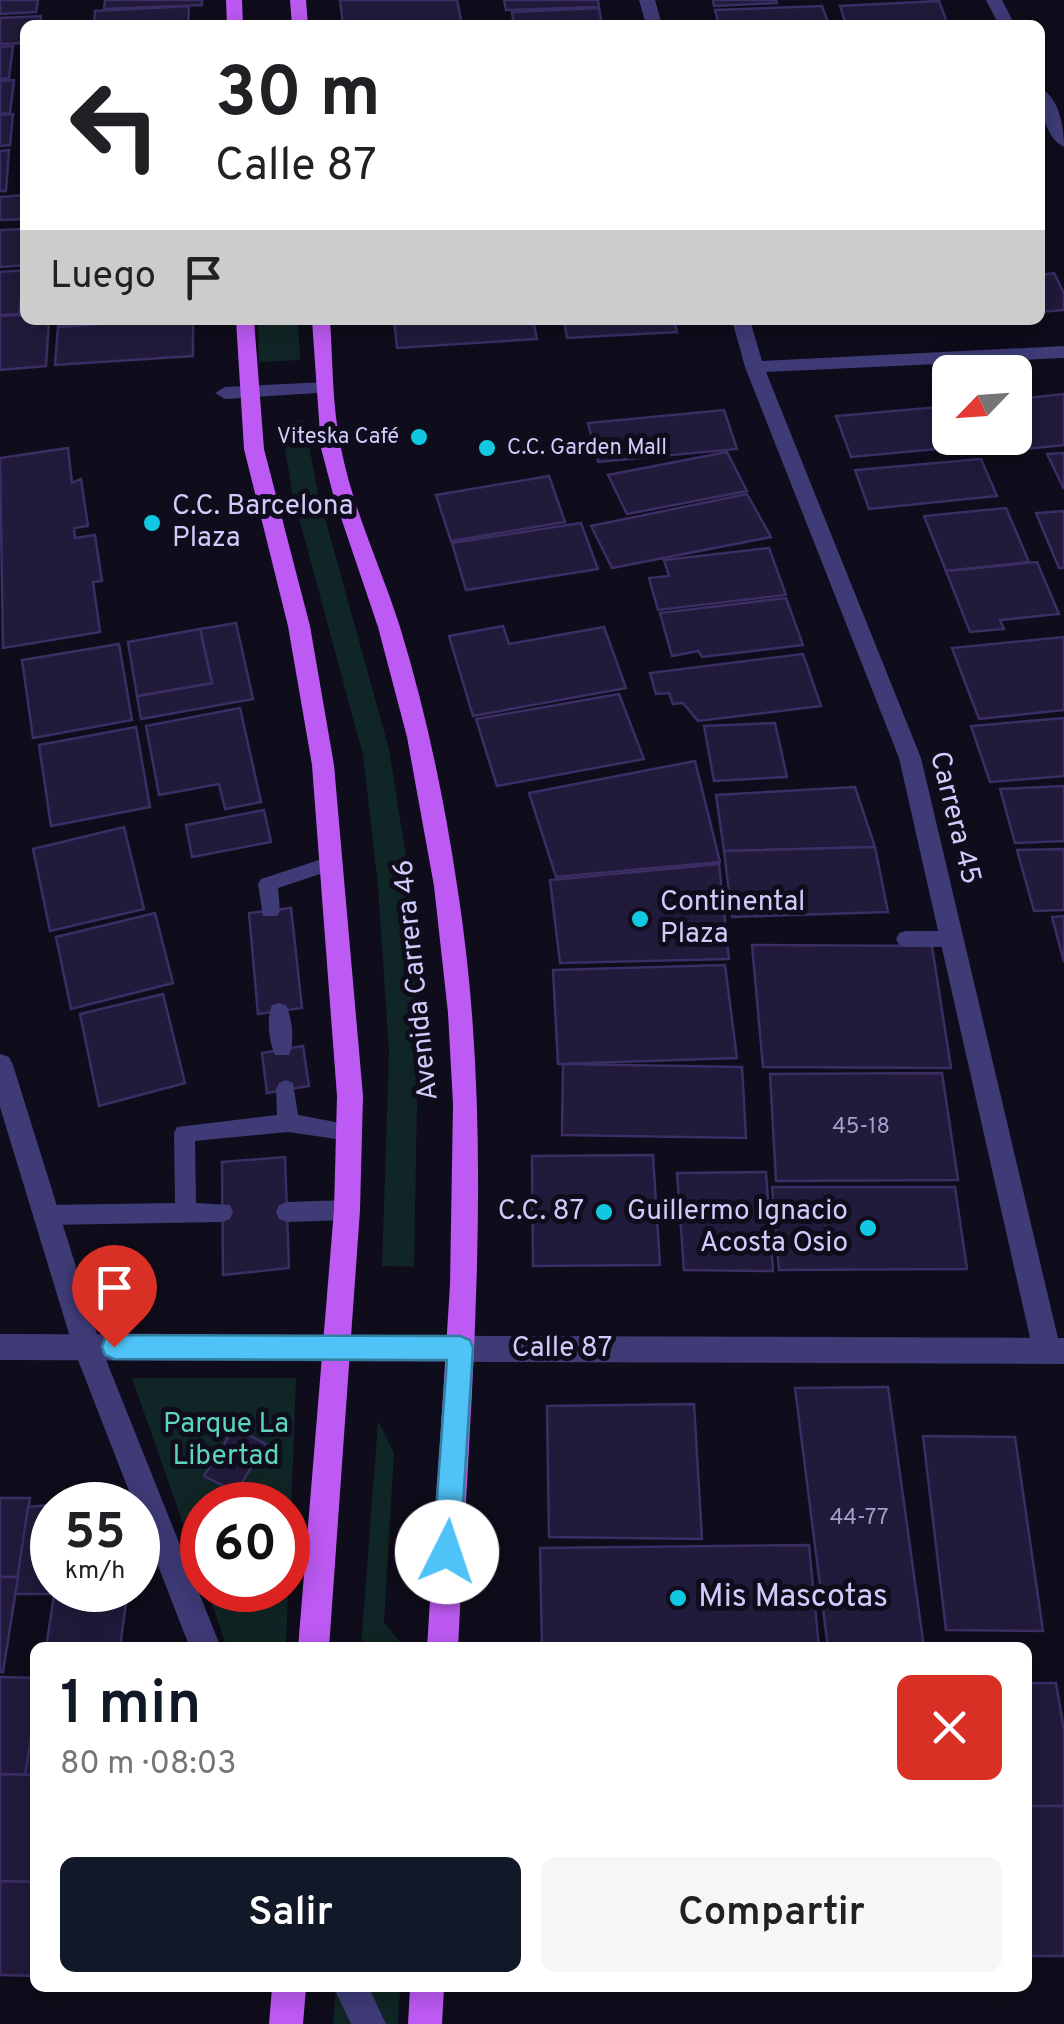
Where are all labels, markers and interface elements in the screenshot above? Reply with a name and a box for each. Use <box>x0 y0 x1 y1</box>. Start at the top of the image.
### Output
text: 30 m <box>215 52 381 141</box>
icon: left <box>50 60 180 190</box>
text: Calle 87 <box>215 139 377 196</box>
icon: arrive <box>176 250 231 305</box>
text: Luego <box>50 253 156 302</box>
north arrow <box>932 355 1032 455</box>
map controls <box>932 355 1032 455</box>
place label: Viteska Café <box>277 424 399 451</box>
marker: Viteska Café <box>408 426 430 448</box>
place label: C.C. Garden Mall <box>507 435 667 462</box>
marker: C.C. Garden Mall <box>476 437 498 459</box>
place label: C.C. Barcelona Plaza <box>172 489 353 557</box>
marker: C.C. Barcelona Plaza <box>141 512 163 534</box>
street label: Carrera 45 <box>920 748 988 888</box>
street label: Avenida Carrera 46 <box>386 858 448 1102</box>
place label: Continental Plaza <box>660 885 805 953</box>
marker: Continental Plaza <box>629 908 651 930</box>
house number: 45-18 <box>832 1114 890 1141</box>
place label: C.C. 87 <box>498 1194 584 1230</box>
place label: Guillermo Ignacio Acosta Osio <box>627 1194 848 1262</box>
marker: C.C. 87 <box>593 1201 615 1223</box>
marker: Guillermo Ignacio Acosta Osio <box>857 1217 879 1239</box>
pin <box>72 1245 157 1348</box>
icon: arrive <box>87 1260 142 1315</box>
street label: Calle 87 <box>512 1331 612 1367</box>
park label: Parque La Libertad <box>163 1407 289 1475</box>
speed limit sign: 60 <box>180 1482 310 1612</box>
position arrow <box>395 1500 499 1604</box>
text: 55 <box>64 1503 126 1566</box>
house number: 44-77 <box>830 1505 888 1532</box>
text: km/h <box>65 1556 125 1588</box>
place label: Mis Mascotas <box>698 1578 888 1618</box>
marker: Mis Mascotas <box>667 1587 689 1609</box>
text: 1 min <box>60 1669 201 1745</box>
button: close <box>897 1675 1002 1780</box>
text: 80 m · 08:03 <box>60 1745 237 1785</box>
button: Salir <box>60 1857 521 1972</box>
button: Compartir <box>541 1857 1002 1972</box>

